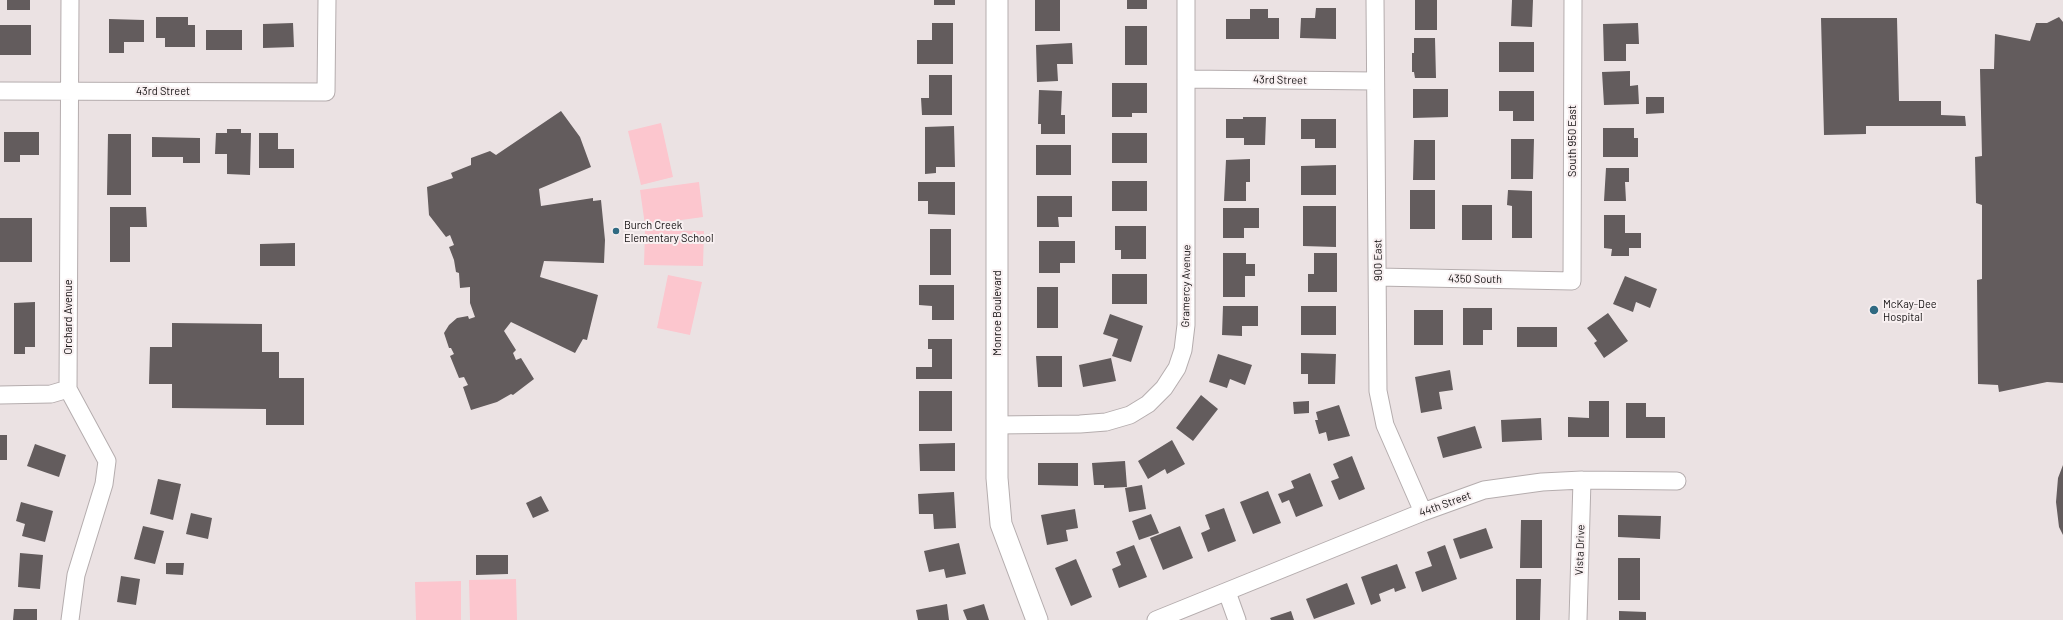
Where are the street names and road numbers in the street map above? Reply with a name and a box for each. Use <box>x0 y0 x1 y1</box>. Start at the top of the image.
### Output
street label: 43rd Street <box>1253 73 1307 87</box>
street label: 43rd Street <box>136 84 190 98</box>
street label: South 950 East <box>1565 105 1579 177</box>
street label: 900 East <box>1371 239 1385 281</box>
street label: Gramercy Avenue <box>1179 244 1193 328</box>
street label: Monroe Boulevard <box>990 270 1004 356</box>
street label: 4350 South <box>1448 272 1502 286</box>
street label: Orchard Avenue <box>61 279 75 355</box>
street label: 44th Street <box>1417 489 1473 519</box>
street label: Vista Drive <box>1573 524 1587 576</box>

